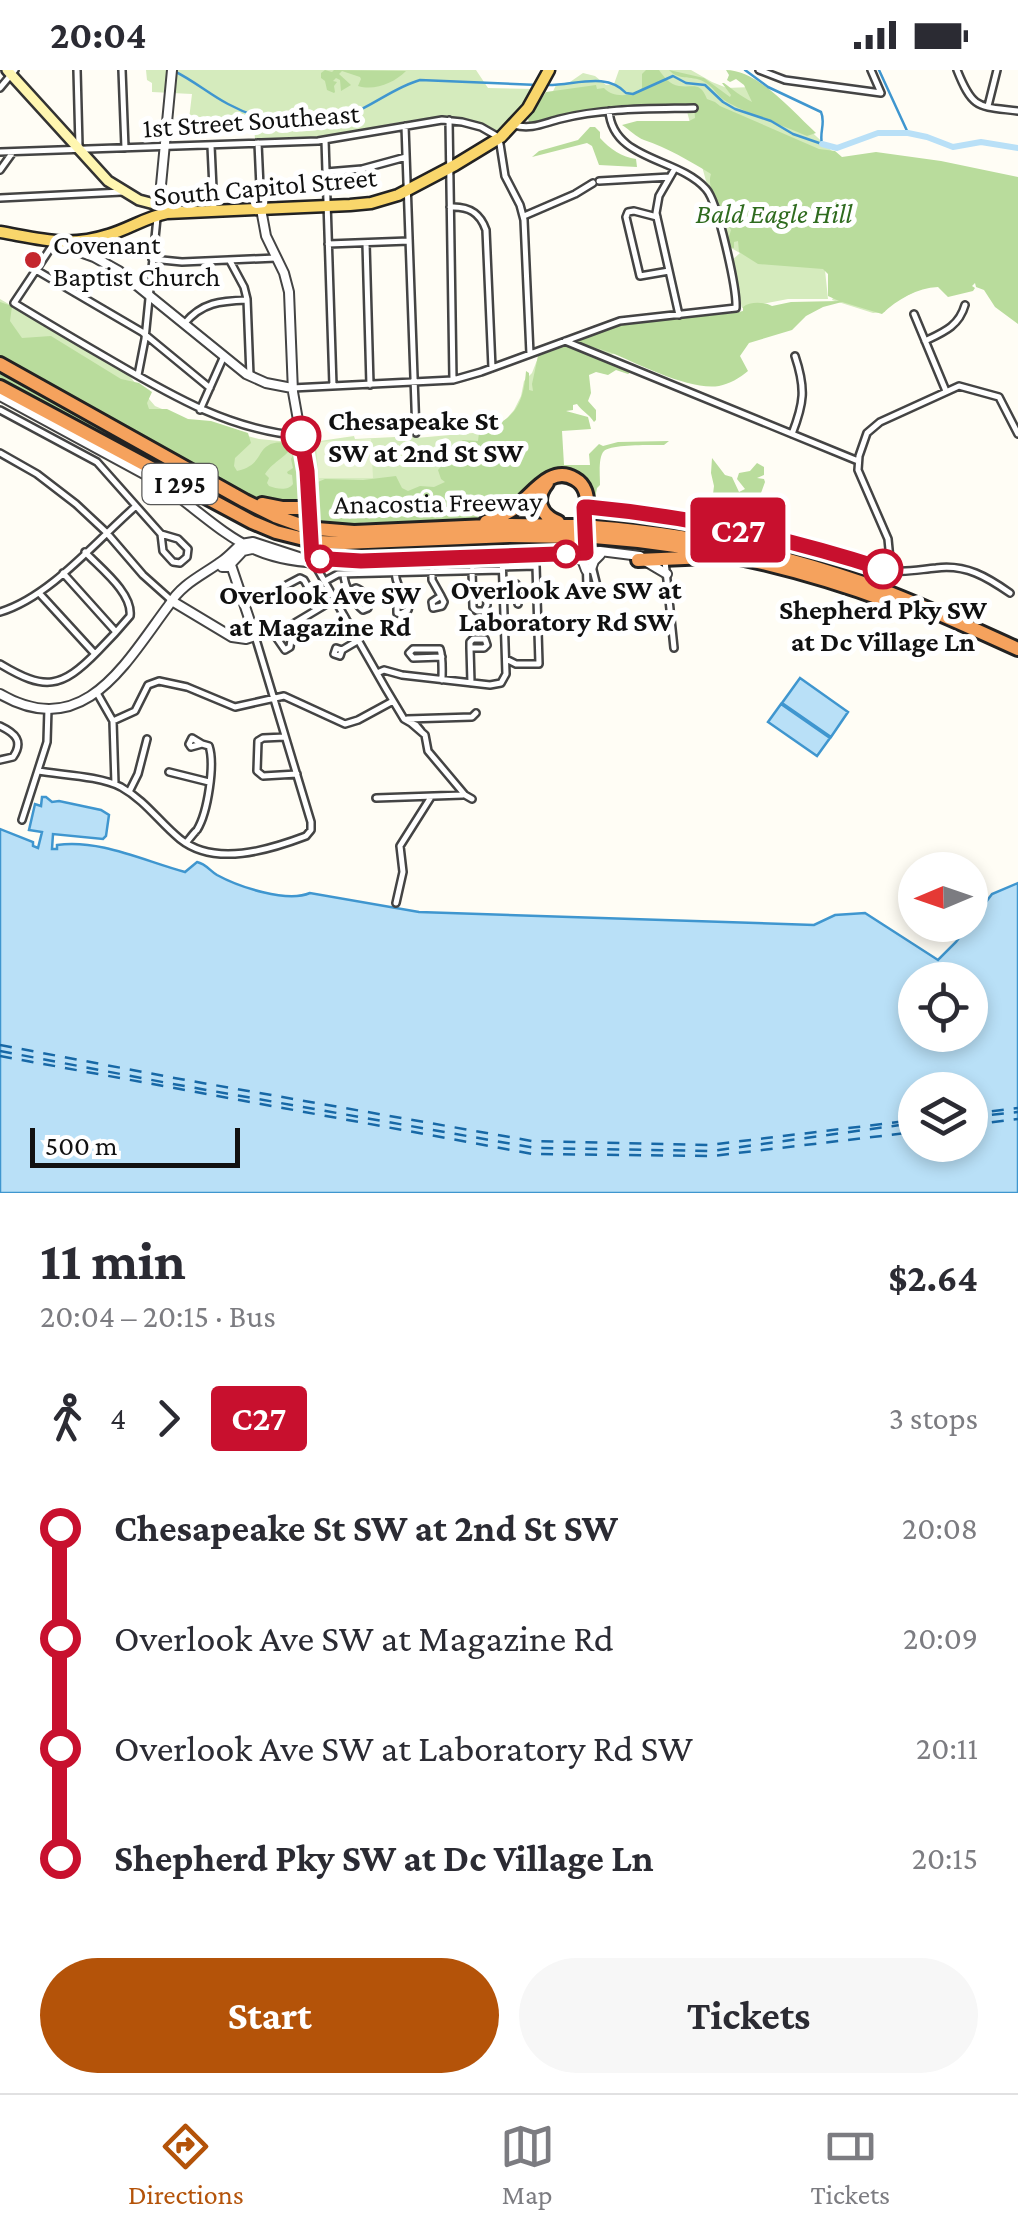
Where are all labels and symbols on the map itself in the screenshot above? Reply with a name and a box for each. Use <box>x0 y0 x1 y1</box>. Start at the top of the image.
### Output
street label: 1st Street Southeast <box>142 97 361 144</box>
street label: South Capitol Street <box>152 161 379 212</box>
park label: Bald Eagle Hill <box>696 198 854 229</box>
place label: Covenant Baptist Church <box>53 229 220 292</box>
marker: Covenant Baptist Church <box>22 249 44 271</box>
place label: Chesapeake St SW at 2nd St SW <box>328 405 524 468</box>
marker: Chesapeake St SW at 2nd St SW <box>282 417 320 455</box>
road number: I 295 <box>142 464 218 504</box>
street label: Anacostia Freeway <box>333 485 544 520</box>
line badge: C27 <box>680 498 796 562</box>
marker: Overlook Ave SW at Laboratory Rd SW <box>553 541 579 567</box>
marker: Overlook Ave SW at Magazine Rd <box>307 546 333 572</box>
marker: Shepherd Pky SW at Dc Village Ln <box>864 550 902 588</box>
place label: Overlook Ave SW at Laboratory Rd SW <box>450 574 682 637</box>
place label: Overlook Ave SW at Magazine Rd <box>219 579 421 642</box>
place label: Shepherd Pky SW at Dc Village Ln <box>779 594 987 657</box>
north arrow <box>898 852 988 942</box>
scale bar <box>30 1123 240 1168</box>

